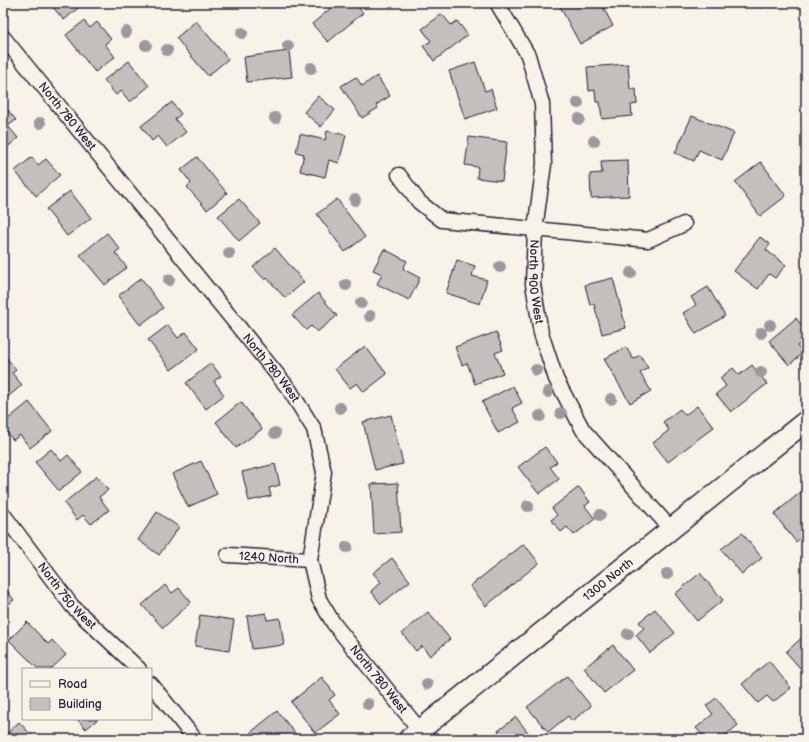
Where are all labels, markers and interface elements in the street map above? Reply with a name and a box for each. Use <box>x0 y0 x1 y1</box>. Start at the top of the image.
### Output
street label: North 780 West <box>35 79 100 153</box>
street label: North 900 West <box>525 239 547 325</box>
street label: North 780 West <box>240 331 303 405</box>
street label: 1240 North <box>239 548 300 567</box>
street label: 1300 North <box>580 555 636 604</box>
street label: North 750 West <box>34 559 100 633</box>
street label: North 780 West <box>347 642 411 716</box>
legend <box>22 668 152 720</box>
text: Road <box>58 677 87 692</box>
text: Building <box>58 697 102 712</box>

